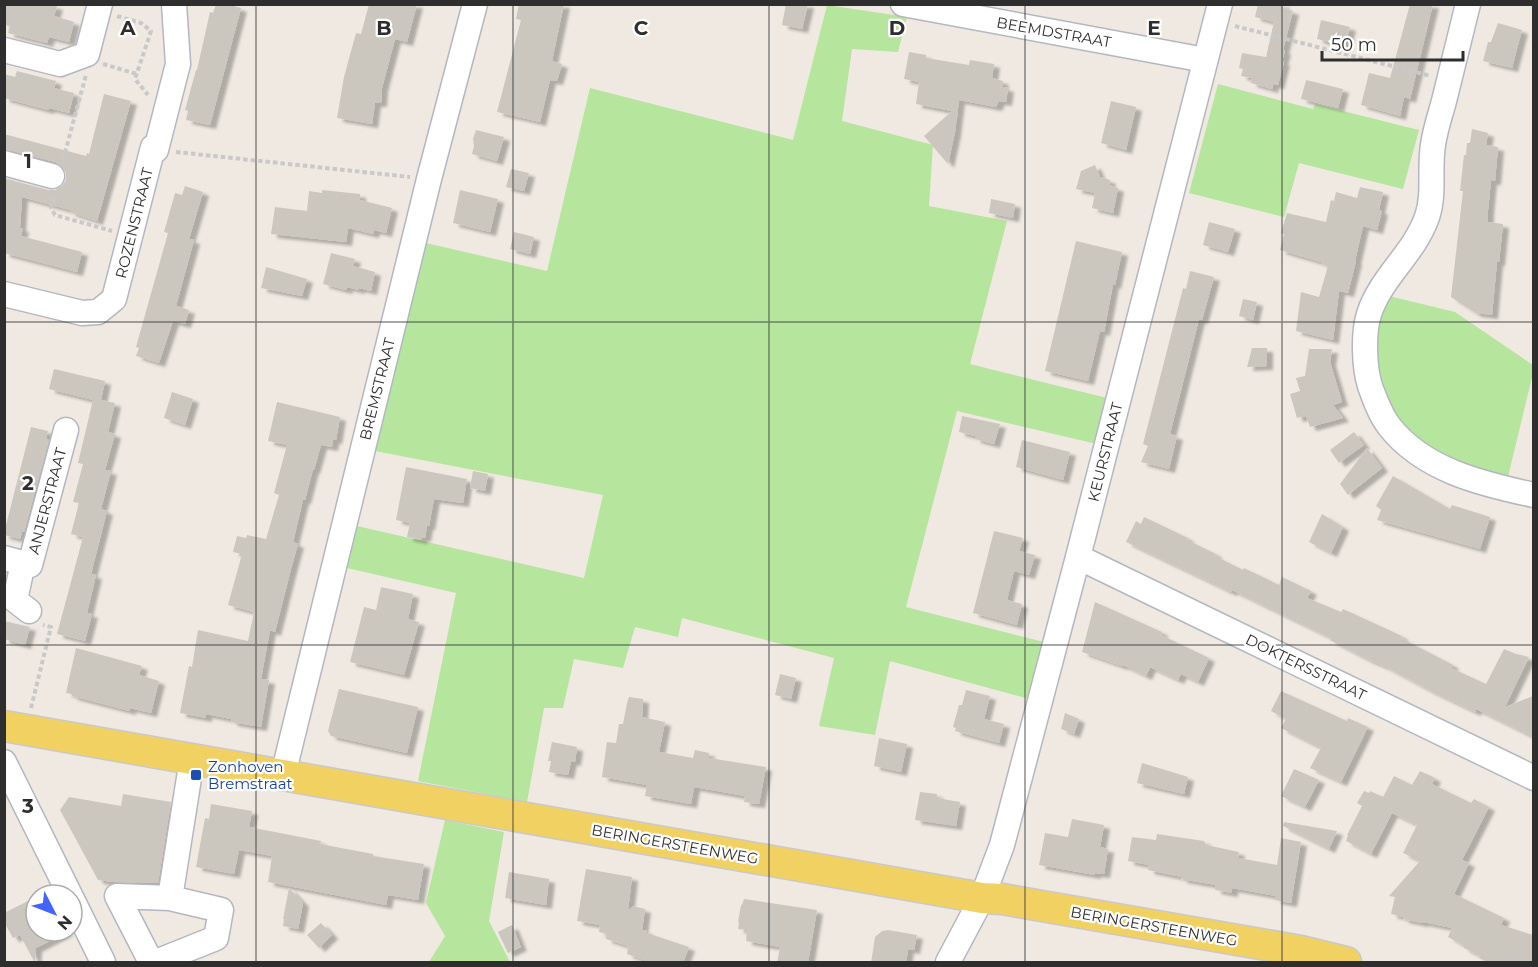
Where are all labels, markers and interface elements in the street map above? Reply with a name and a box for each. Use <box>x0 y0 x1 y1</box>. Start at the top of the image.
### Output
street label: BEEMDSTRAAT <box>995 13 1113 52</box>
text: A <box>119 16 136 40</box>
text: B <box>376 16 392 40</box>
text: C <box>634 16 649 40</box>
text: D <box>889 16 905 40</box>
text: E <box>1147 16 1161 40</box>
scale bar <box>1322 24 1463 62</box>
text: 50 m <box>1331 34 1377 56</box>
text: 1 <box>24 149 32 173</box>
street label: ROZENSTRAAT <box>111 165 157 280</box>
street label: BREMSTRAAT <box>355 336 399 442</box>
street label: KEURSTRAAT <box>1083 400 1127 504</box>
street label: ANJERSTRAAT <box>24 445 70 556</box>
text: 2 <box>22 471 34 495</box>
street label: DOKTERSSTRAAT <box>1242 629 1370 705</box>
place label: Zonhoven Bremstraat <box>208 757 293 793</box>
marker: Zonhoven Bremstraat <box>189 768 203 782</box>
text: 3 <box>21 794 34 818</box>
street label: BERINGERSTEENWEG <box>590 820 760 868</box>
north arrow <box>24 883 84 943</box>
street label: BERINGERSTEENWEG <box>1069 902 1239 950</box>
text: N <box>53 912 76 934</box>

